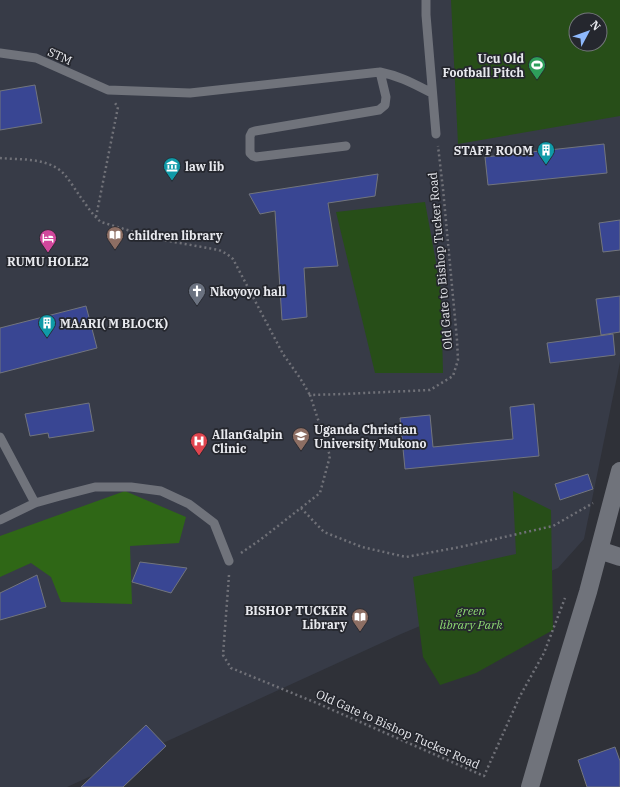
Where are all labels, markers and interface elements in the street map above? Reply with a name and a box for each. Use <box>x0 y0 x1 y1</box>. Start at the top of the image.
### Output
north arrow <box>568 12 608 52</box>
text: N <box>587 18 604 34</box>
street label: STM <box>45 44 75 68</box>
place label: Ucu Old Football Pitch <box>442 51 524 80</box>
sports icon: Ucu Old Football Pitch <box>527 55 547 80</box>
building icon: STAFF ROOM <box>536 140 556 165</box>
place label: STAFF ROOM <box>454 143 533 158</box>
museum icon: law lib <box>162 156 182 181</box>
place label: law lib <box>185 159 225 174</box>
street label: Old Gate to Bishop Tucker Road <box>425 172 455 350</box>
library icon: children library <box>105 225 125 250</box>
hotel icon: RUMU HOLE2 <box>38 228 58 253</box>
place label: children library <box>128 228 223 243</box>
place label: RUMU HOLE2 <box>7 254 89 269</box>
church icon: Nkoyoyo hall <box>187 281 207 306</box>
place label: Nkoyoyo hall <box>210 284 286 299</box>
building icon: MAARI( M BLOCK) <box>37 313 57 338</box>
place label: MAARI( M BLOCK) <box>60 316 168 331</box>
place label: Uganda Christian University Mukono <box>314 422 426 451</box>
school or university icon: Uganda Christian University Mukono <box>291 426 311 451</box>
place label: AllanGalpin Clinic <box>212 427 283 456</box>
hospital icon: AllanGalpin Clinic <box>189 431 209 456</box>
place label: BISHOP TUCKER Library <box>245 603 347 632</box>
park label: green library Park <box>439 603 503 632</box>
library icon: BISHOP TUCKER Library <box>350 607 370 632</box>
street label: Old Gate to Bishop Tucker Road <box>314 686 482 772</box>

